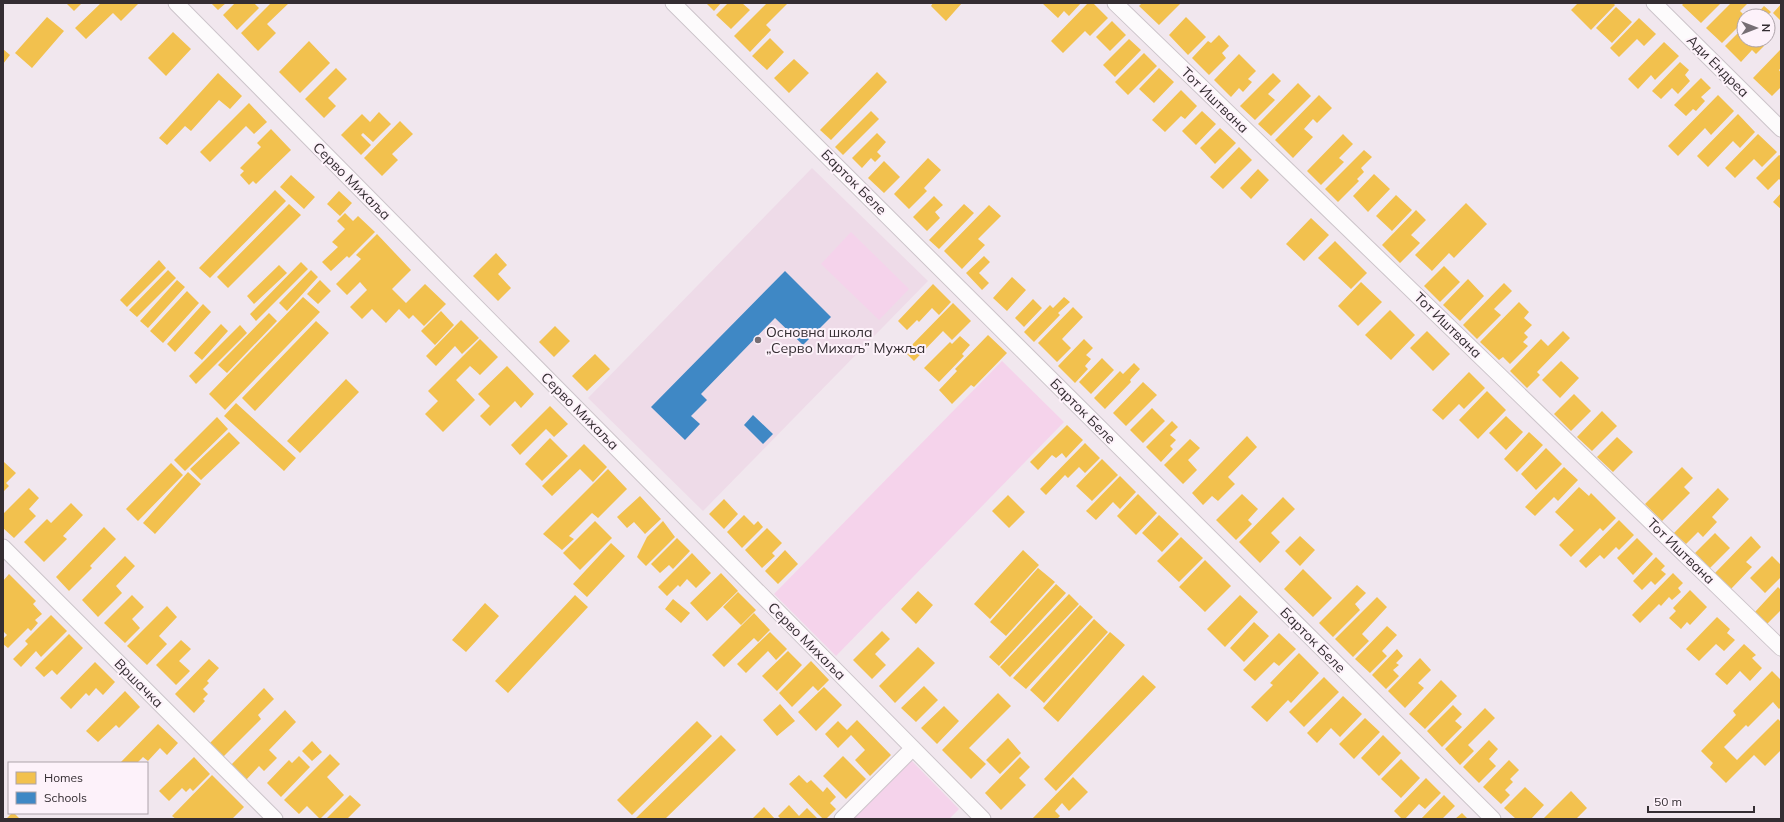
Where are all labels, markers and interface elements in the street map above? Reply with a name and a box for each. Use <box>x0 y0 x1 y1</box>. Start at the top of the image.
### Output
north arrow <box>1736 8 1776 48</box>
text: N <box>1759 24 1773 32</box>
street label: Ади Ендреа <box>1683 31 1753 101</box>
street label: Тот Иштвана <box>1177 63 1253 137</box>
street label: Серво Михаља <box>309 138 395 224</box>
street label: Барток Беле <box>817 145 891 219</box>
street label: Тот Иштвана <box>1410 288 1486 362</box>
place label: Основна школа „Серво Михаљ” Мужља <box>766 323 925 357</box>
marker: Основна школа „Серво Михаљ” Мужља <box>753 335 763 345</box>
street label: Серво Михаља <box>537 368 623 454</box>
street label: Барток Беле <box>1046 374 1120 448</box>
street label: Тот Иштвана <box>1643 514 1719 588</box>
street label: Серво Михаља <box>764 598 850 684</box>
street label: Барток Беле <box>1276 603 1350 677</box>
street label: Вршачка <box>111 655 167 711</box>
legend <box>8 762 148 814</box>
text: Homes <box>44 770 83 785</box>
scale bar <box>1648 788 1754 814</box>
text: Schools <box>44 790 87 805</box>
text: 50 m <box>1654 794 1682 809</box>

